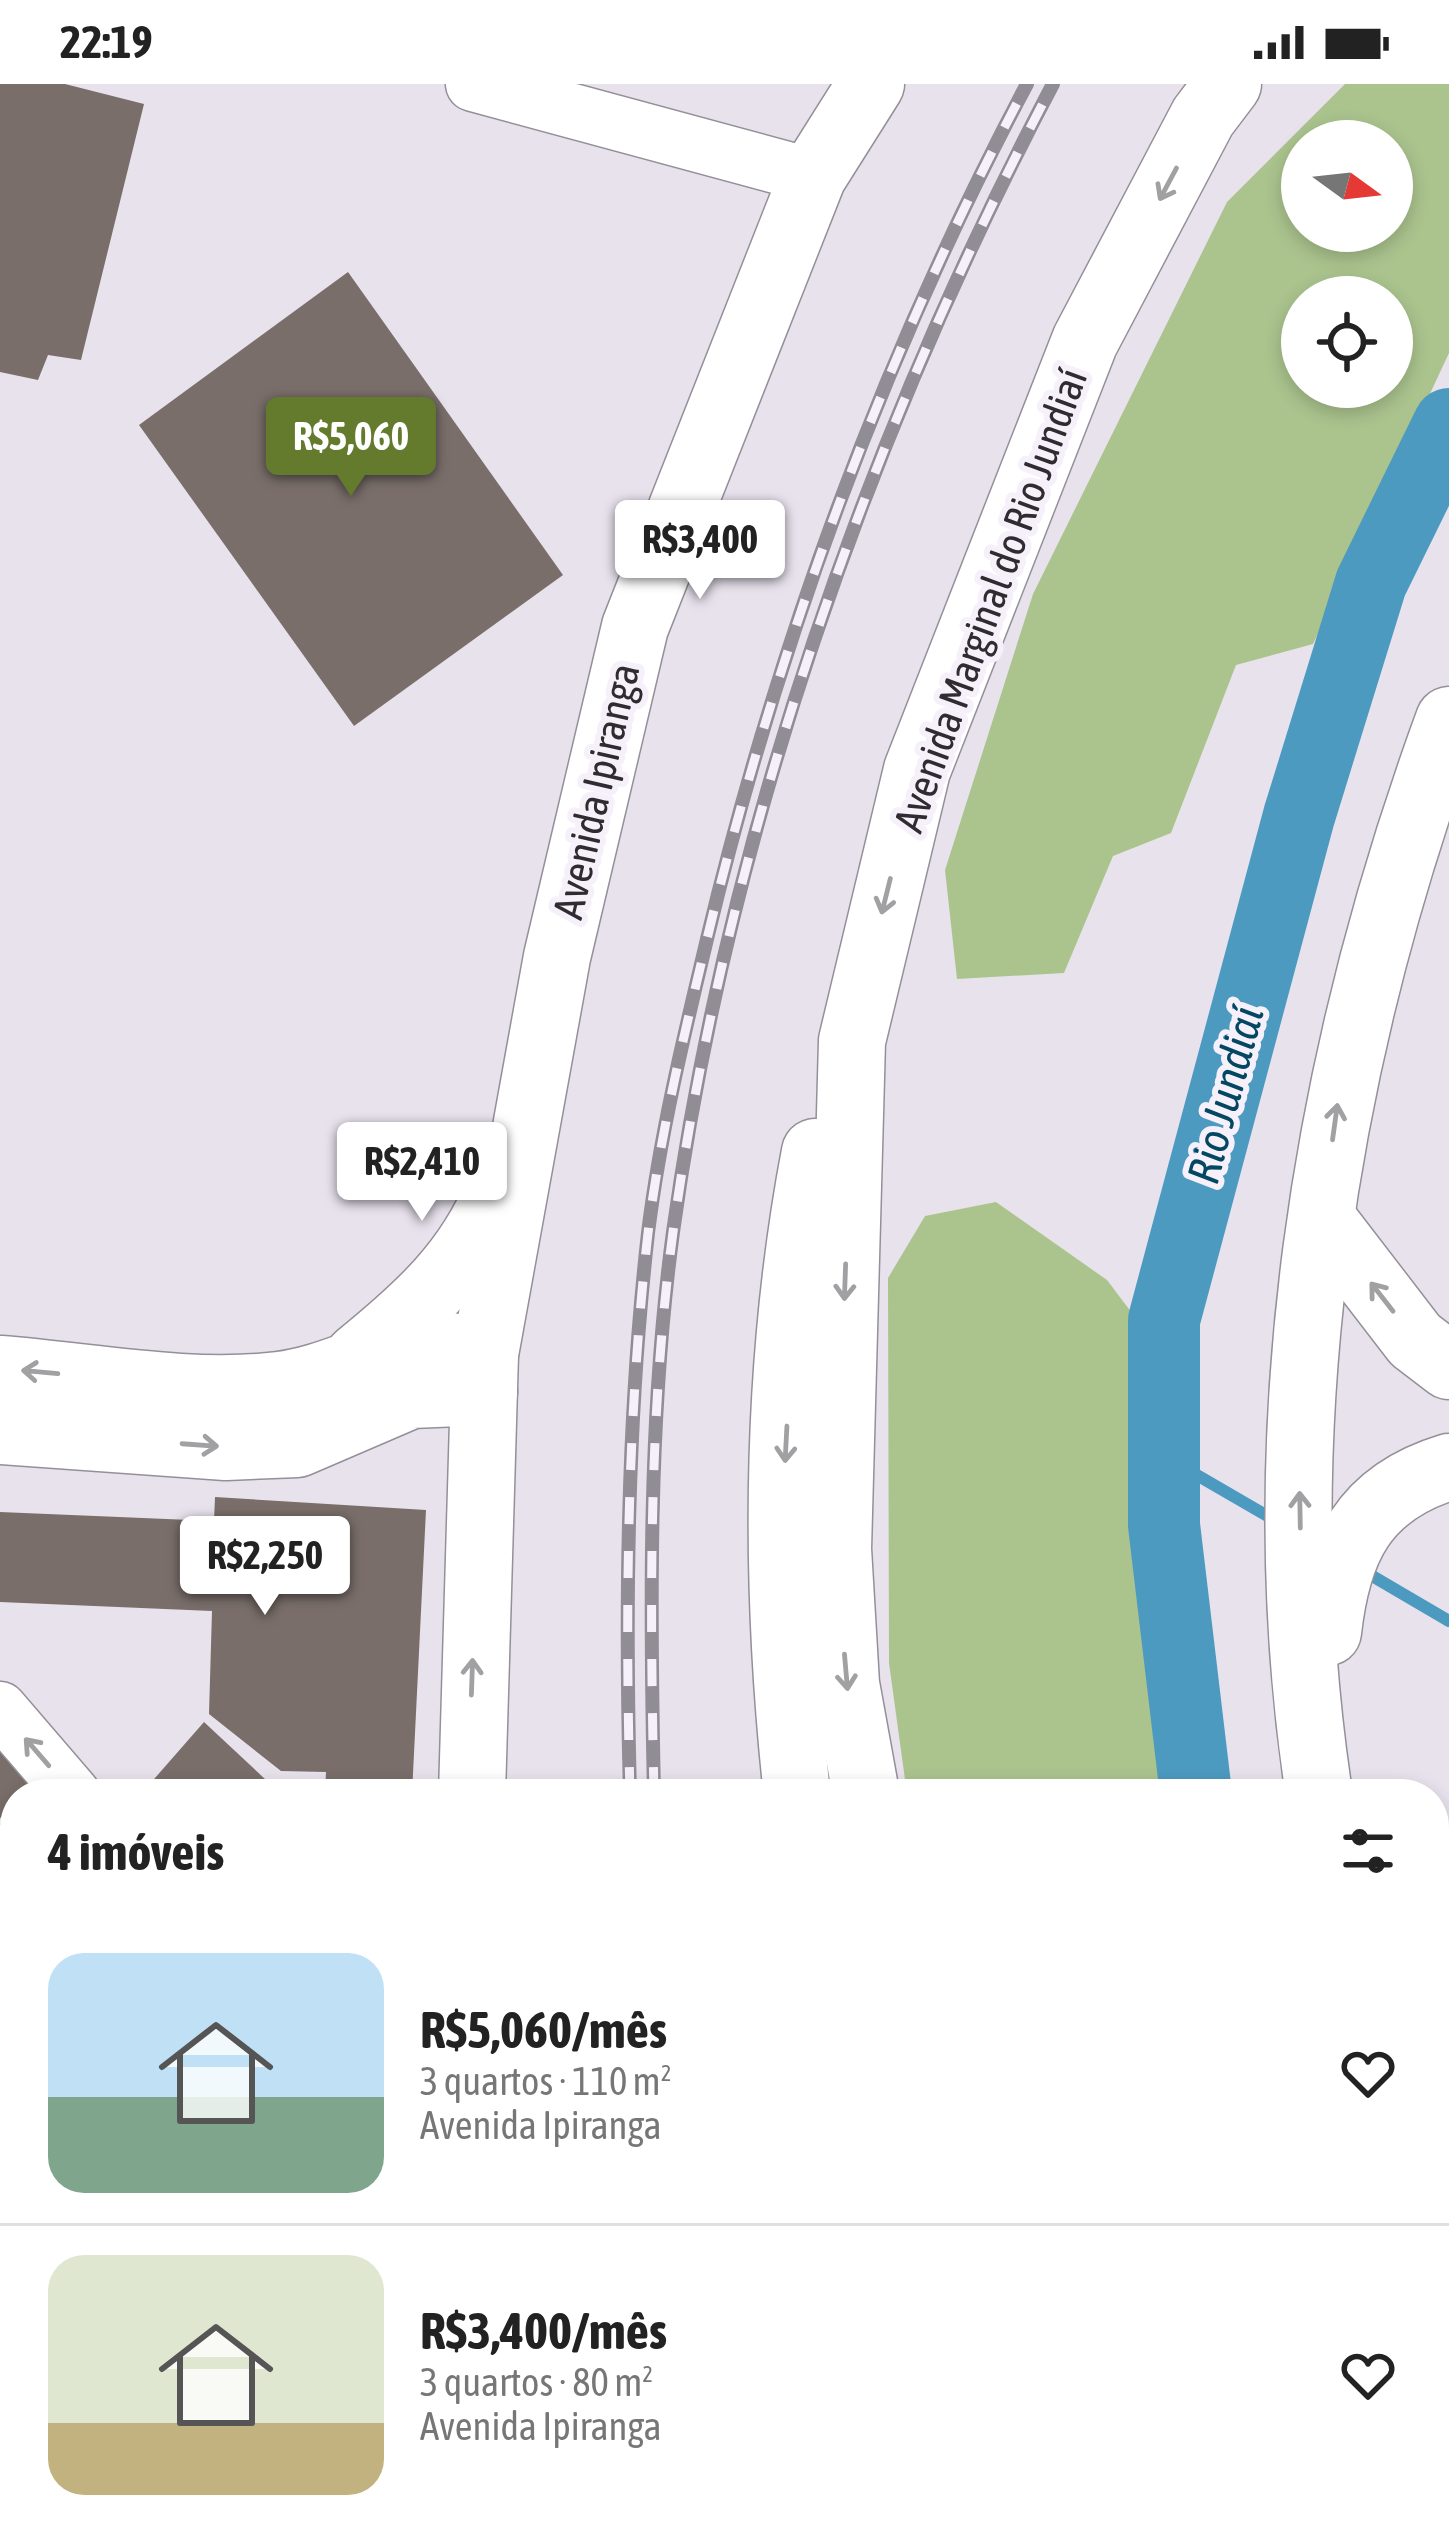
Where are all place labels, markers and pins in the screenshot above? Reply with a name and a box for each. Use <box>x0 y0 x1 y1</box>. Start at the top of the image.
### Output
pin: R$5,060 <box>240 397 462 499</box>
pin: R$3,400 <box>589 500 811 602</box>
pin: R$2,410 <box>311 1122 533 1224</box>
pin: R$2,250 <box>154 1516 376 1618</box>

